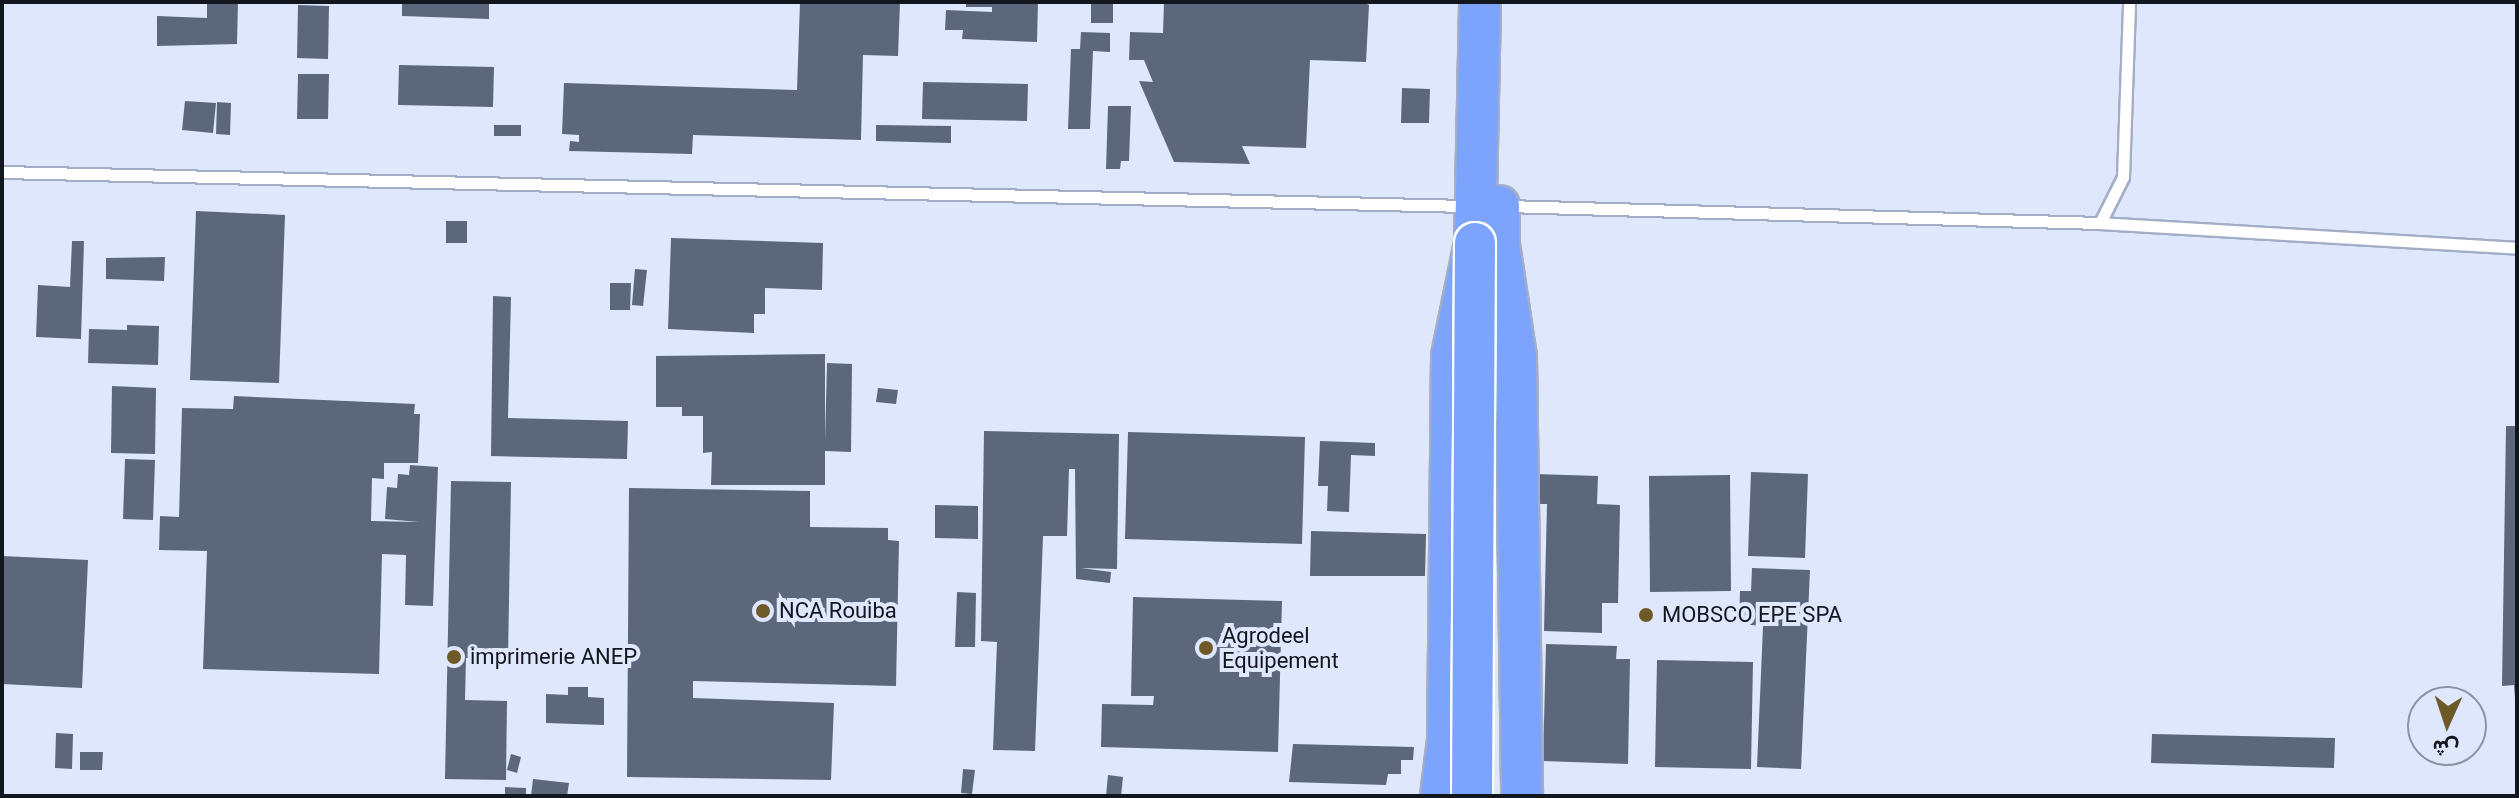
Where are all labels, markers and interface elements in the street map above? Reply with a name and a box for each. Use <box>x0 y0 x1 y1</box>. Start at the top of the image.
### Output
place label: NCA Rouiba <box>779 598 897 624</box>
marker: NCA Rouiba <box>754 602 772 620</box>
place label: MOBSCO EPE SPA <box>1662 602 1842 628</box>
marker: MOBSCO EPE SPA <box>1637 606 1655 624</box>
place label: Agrodeel Equipement <box>1222 622 1339 674</box>
marker: Agrodeel Equipement <box>1197 639 1215 657</box>
place label: imprimerie ANEP <box>470 644 637 670</box>
marker: imprimerie ANEP <box>445 648 463 666</box>
north arrow <box>2407 686 2487 766</box>
text: ش <box>2432 735 2460 762</box>

